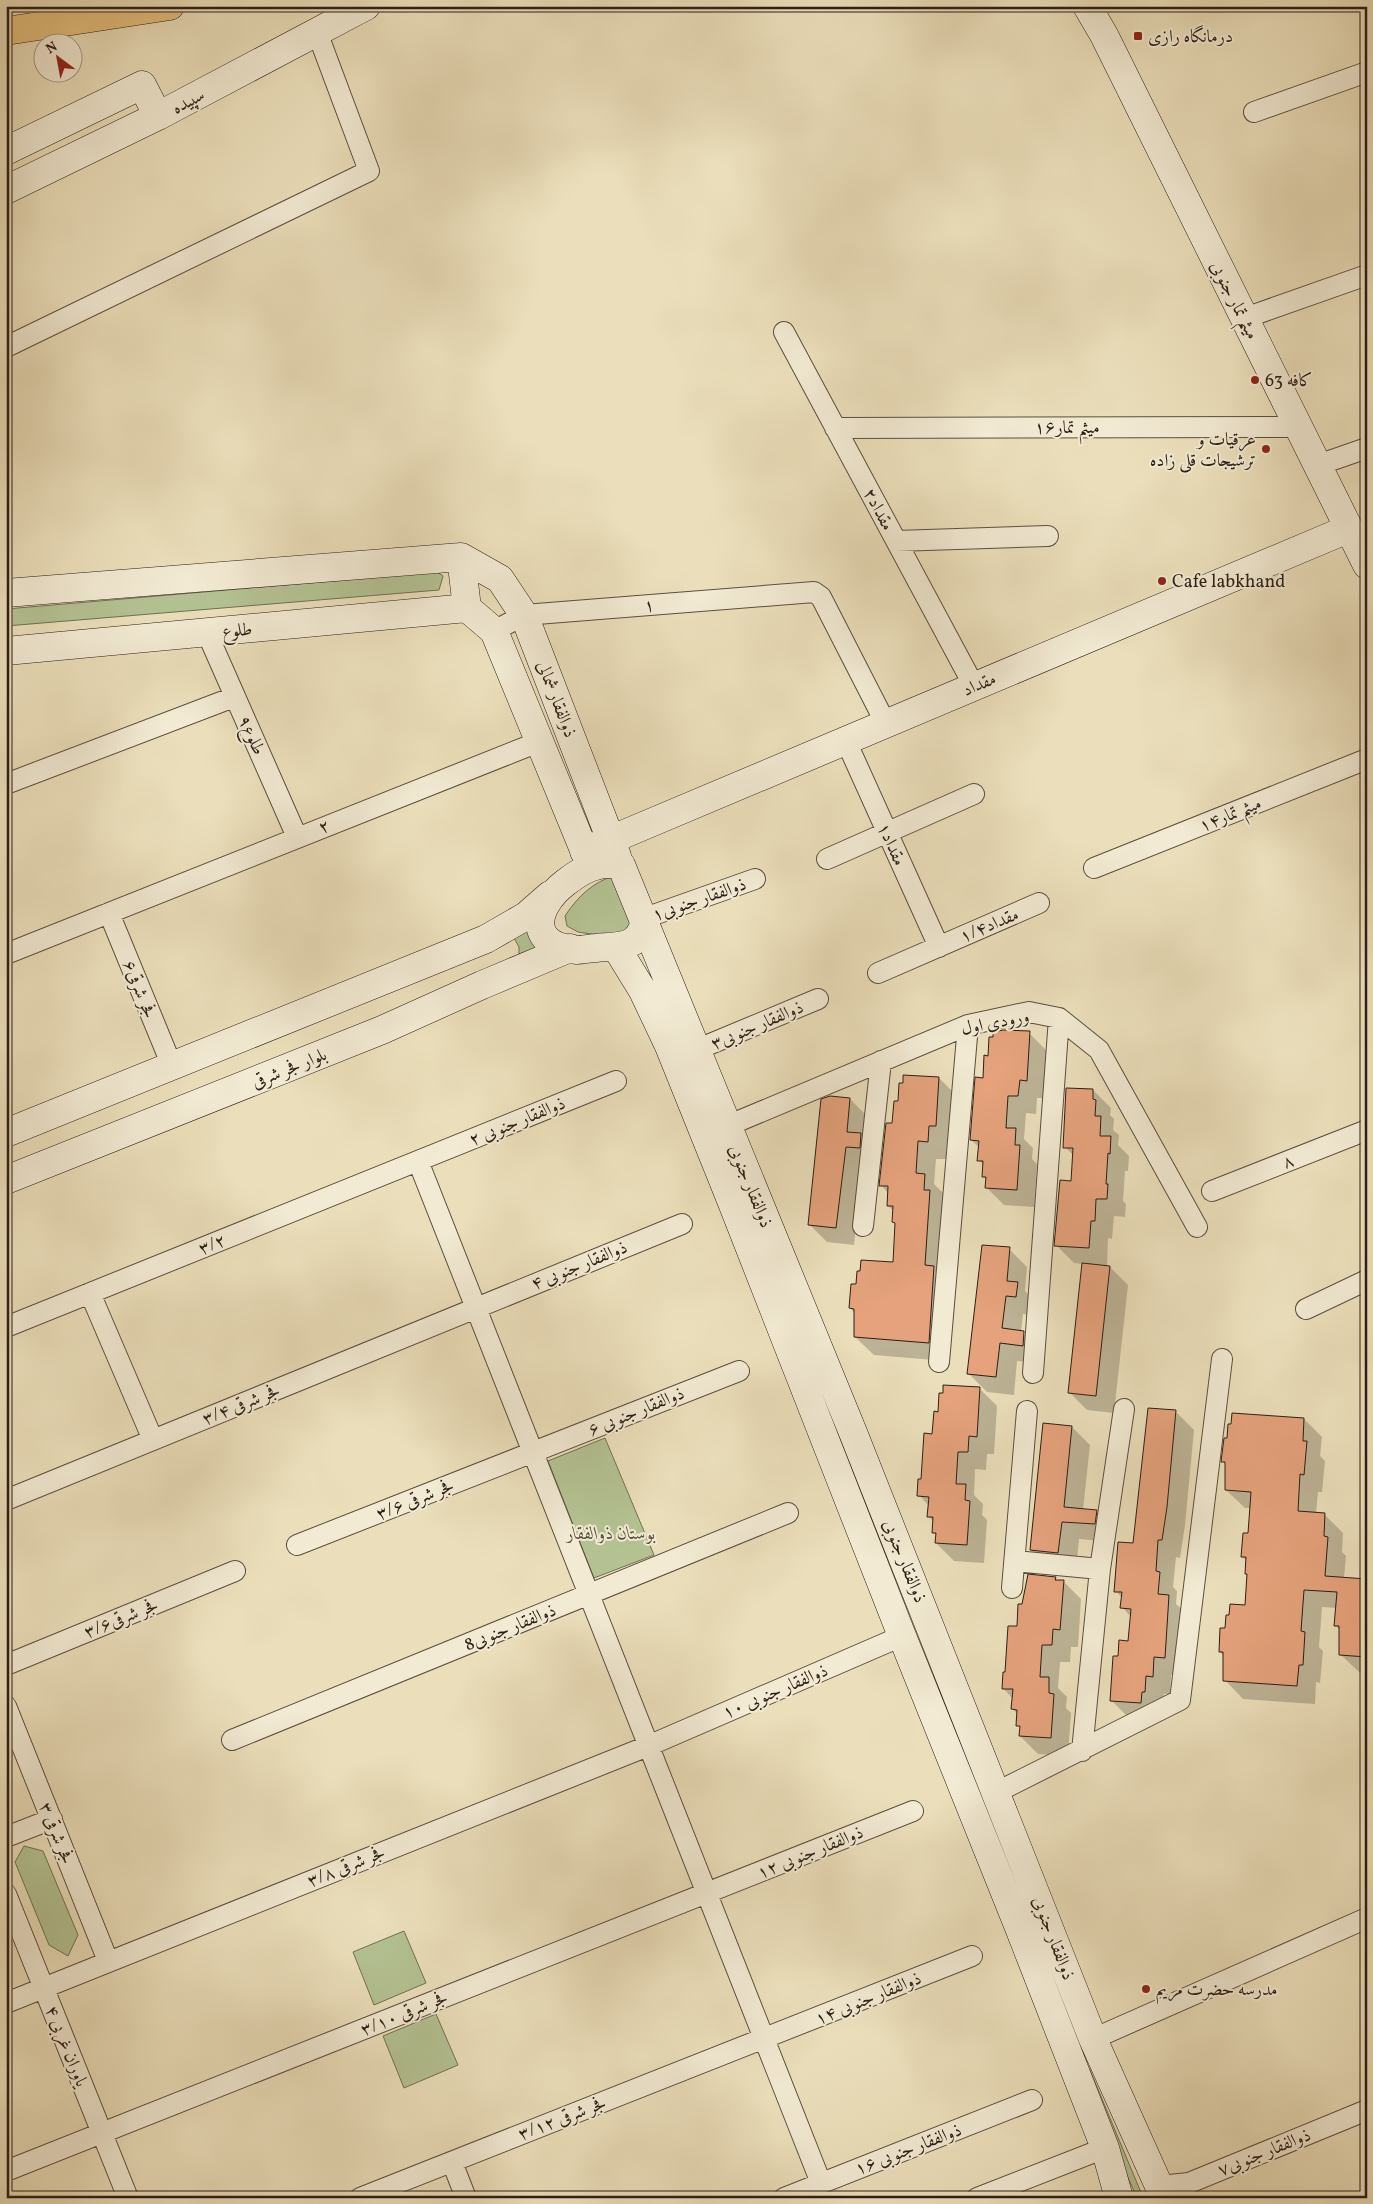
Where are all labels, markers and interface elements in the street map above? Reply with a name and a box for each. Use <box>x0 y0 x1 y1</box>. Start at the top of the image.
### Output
place label: درمانگاه رازی <box>1148 24 1233 50</box>
marker: درمانگاه رازی <box>1132 30 1144 42</box>
north arrow <box>32 32 82 82</box>
text: N <box>43 37 61 59</box>
street label: سپیده <box>168 83 210 121</box>
street label: میثم تمار جنوبی <box>1200 257 1264 346</box>
place label: کافه 63 <box>1265 369 1313 394</box>
marker: کافه 63 <box>1249 374 1261 386</box>
street label: میثم تمار۱۶ <box>1034 416 1100 445</box>
place label: عرقیات و ترشیجات قلی زاده <box>1150 428 1256 474</box>
marker: عرقیات و ترشیجات قلی زاده <box>1260 443 1272 455</box>
street label: مقداد۲ <box>856 484 899 535</box>
place label: Cafe labkhand <box>1172 570 1285 595</box>
marker: Cafe labkhand <box>1156 575 1168 587</box>
street label: ۱ <box>643 594 655 619</box>
street label: طلوع <box>221 618 253 646</box>
street label: ذوالفقار شمالی <box>530 657 582 742</box>
street label: مقداد <box>959 667 1000 704</box>
street label: طلوع۹ <box>230 712 270 760</box>
street label: میثم تمار۱۴ <box>1196 792 1267 843</box>
street label: ۲ <box>315 814 334 841</box>
street label: مقداد۱ <box>870 819 911 870</box>
street label: ذوالفقار جنوبی۱ <box>649 873 750 928</box>
street label: مقداد۱/۴ <box>956 903 1023 950</box>
street label: فجر شرقی۶ <box>116 957 162 1023</box>
street label: ذوالفقار جنوبی۳ <box>707 996 808 1057</box>
street label: ورودی اول <box>959 1005 1032 1042</box>
street label: بلوار فجر شرقی <box>248 1043 331 1096</box>
street label: ۲ ذوالفقار جنوبی <box>466 1092 570 1153</box>
street label: ذوالفقار جنوبی <box>722 1141 778 1232</box>
street label: ۸ <box>1279 1149 1298 1176</box>
street label: ۳/۲ <box>195 1229 230 1262</box>
street label: ۴ ذوالفقار جنوبی <box>528 1236 632 1297</box>
street label: ۳/۴ فجر شرقی <box>199 1378 284 1432</box>
street label: ۶ ذوالفقار جنوبی <box>585 1382 689 1443</box>
street label: ۳/۶ فجر شرقی <box>373 1473 458 1527</box>
street label: ذوالفقار جنوبی <box>876 1516 932 1607</box>
park label: بوستان ذوالفقار <box>565 1522 656 1547</box>
street label: فجر شرقی۳/۶ <box>81 1593 162 1646</box>
street label: 8ذوالفقار جنوبی <box>461 1599 560 1658</box>
street label: ۱۰ ذوالفقار جنوبی <box>719 1659 832 1726</box>
street label: ۳ فجر شرقی <box>32 1799 79 1868</box>
street label: ۱۲ ذوالفقار جنوبی <box>754 1821 867 1886</box>
street label: ۳/۸ فجر شرقی <box>304 1840 389 1894</box>
street label: ذوالفقار جنوبی <box>1025 1893 1080 1984</box>
street label: ۱۴ ذوالفقار جنوبی <box>812 1967 925 2032</box>
place label: مدرسه حضرت مریم <box>1156 1978 1278 2005</box>
marker: مدرسه حضرت مریم <box>1140 1983 1152 1995</box>
street label: ۳/۱۰ فجر شرقی <box>357 1986 452 2043</box>
street label: ۴ یاوران غربی <box>38 2002 94 2092</box>
street label: ۳/۱۲ فجر شرقی <box>515 2091 610 2148</box>
street label: ۱۶ ذوالفقار جنوبی <box>851 2119 966 2182</box>
street label: ذوالفقار جنوبی۷ <box>1214 2123 1315 2183</box>

